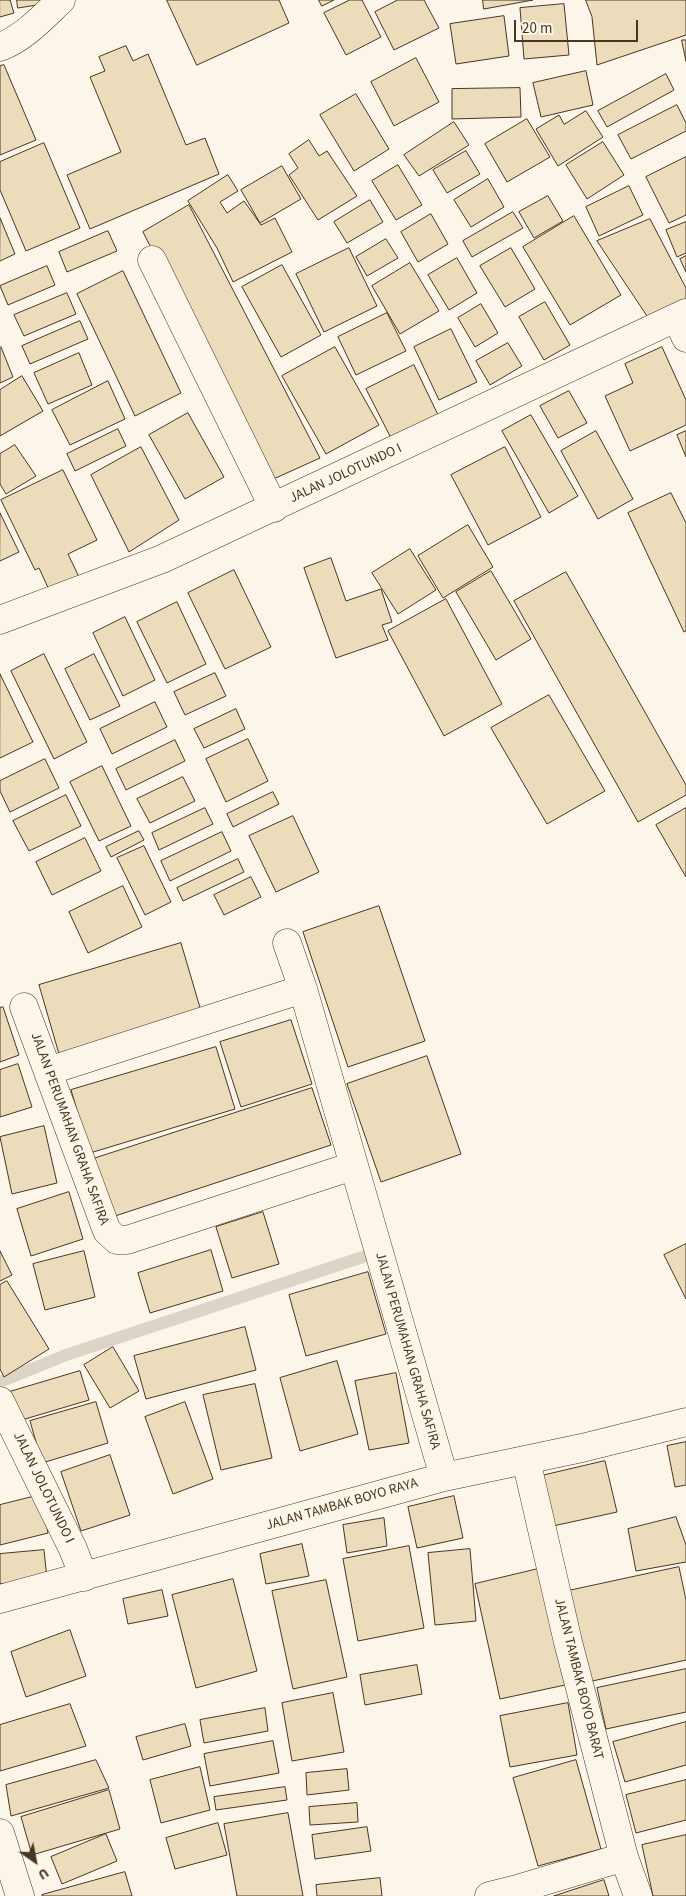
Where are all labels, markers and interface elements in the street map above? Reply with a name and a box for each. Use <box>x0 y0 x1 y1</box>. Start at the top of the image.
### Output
scale bar <box>516 10 640 42</box>
text: 20 m <box>522 18 552 39</box>
street label: JALAN JOLOTUNDO I <box>287 441 405 507</box>
street label: JALAN PERUMAHAN GRAHA SAFIRA <box>26 1030 112 1228</box>
street label: JALAN PERUMAHAN GRAHA SAFIRA <box>371 1251 443 1451</box>
street label: JALAN JOLOTUNDO I <box>9 1429 77 1547</box>
street label: JALAN TAMBAK BOYO RAYA <box>264 1475 420 1535</box>
street label: JALAN TAMBAK BOYO BARAT <box>550 1596 606 1762</box>
north arrow <box>10 1836 60 1886</box>
text: U <box>34 1863 53 1885</box>

